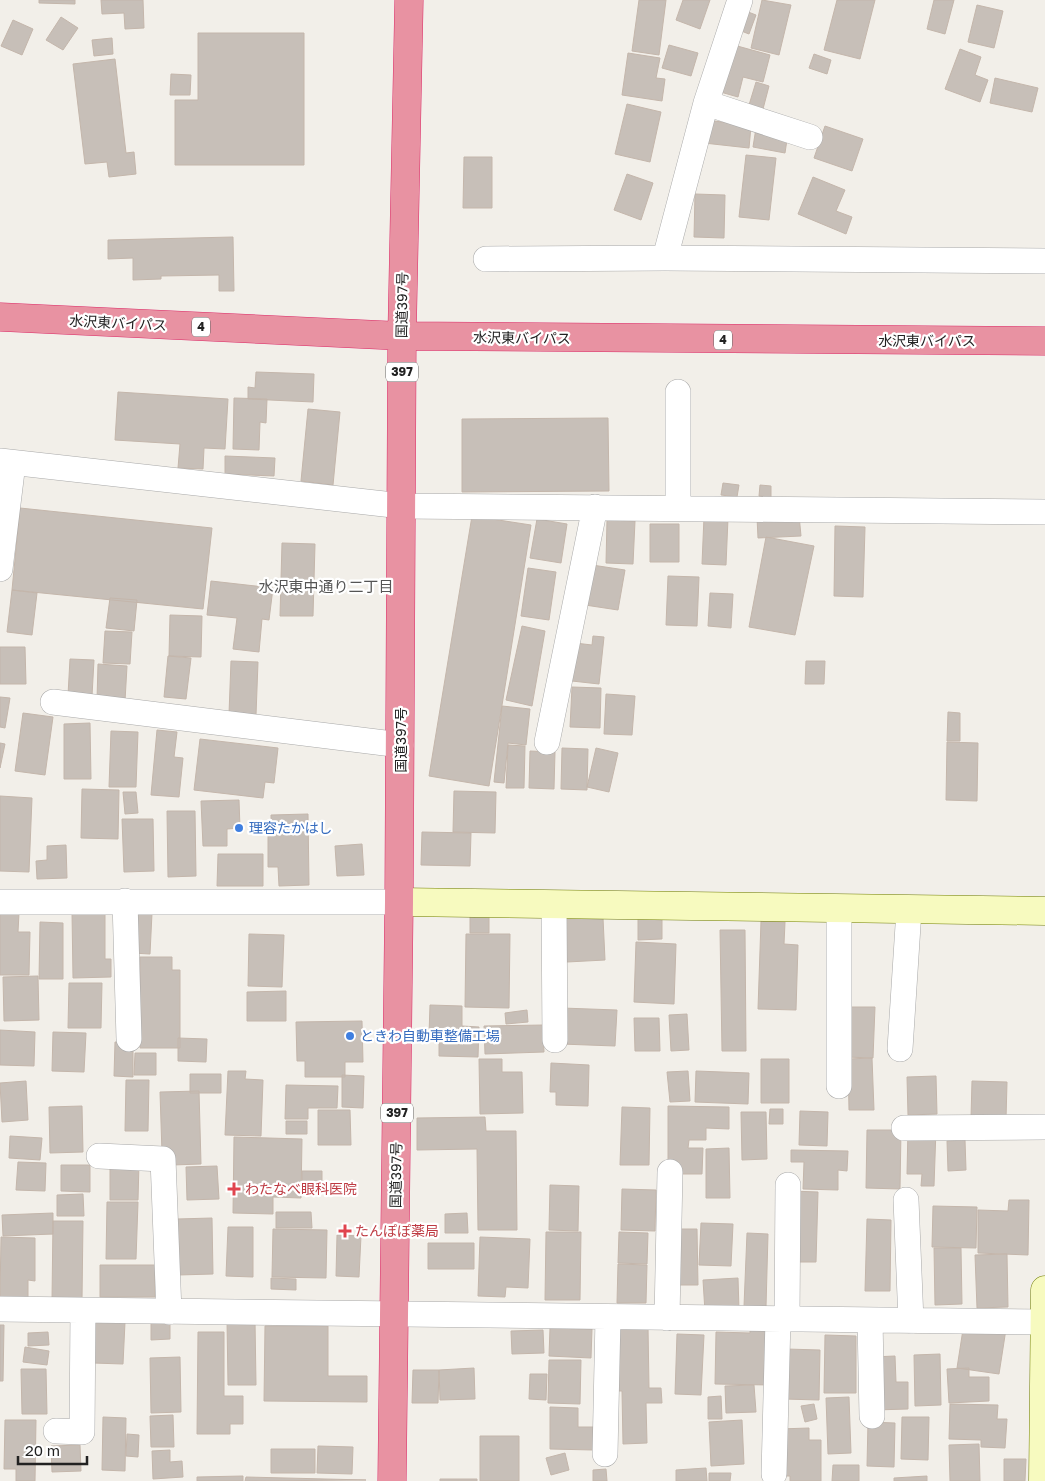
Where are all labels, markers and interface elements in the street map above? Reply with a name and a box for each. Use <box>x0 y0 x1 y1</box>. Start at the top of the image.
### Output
street label: 国道397号 <box>392 272 411 338</box>
street label: 水沢東バイパス <box>69 311 167 334</box>
road number: 4 <box>192 318 210 337</box>
street label: 水沢東バイパス <box>473 328 571 347</box>
road number: 4 <box>714 330 732 350</box>
street label: 水沢東バイパス <box>878 332 976 349</box>
road number: 397 <box>386 362 418 382</box>
district label: 水沢東中通り二丁目 <box>258 577 394 595</box>
street label: 国道397号 <box>392 707 409 773</box>
place label: 理容たかはし <box>249 819 332 836</box>
marker: 理容たかはし <box>233 822 245 834</box>
place label: ときわ自動車整備工場 <box>360 1027 500 1044</box>
marker: ときわ自動車整備工場 <box>344 1030 356 1042</box>
road number: 397 <box>381 1104 413 1122</box>
street label: 国道397号 <box>386 1142 405 1208</box>
place label: わたなべ眼科医院 <box>245 1180 357 1197</box>
marker: わたなべ眼科医院 <box>227 1182 241 1196</box>
place label: たんぽぽ薬局 <box>355 1222 439 1239</box>
marker: たんぽぽ薬局 <box>339 1225 351 1237</box>
scale bar <box>18 1434 86 1466</box>
text: 20 m <box>25 1441 60 1459</box>

